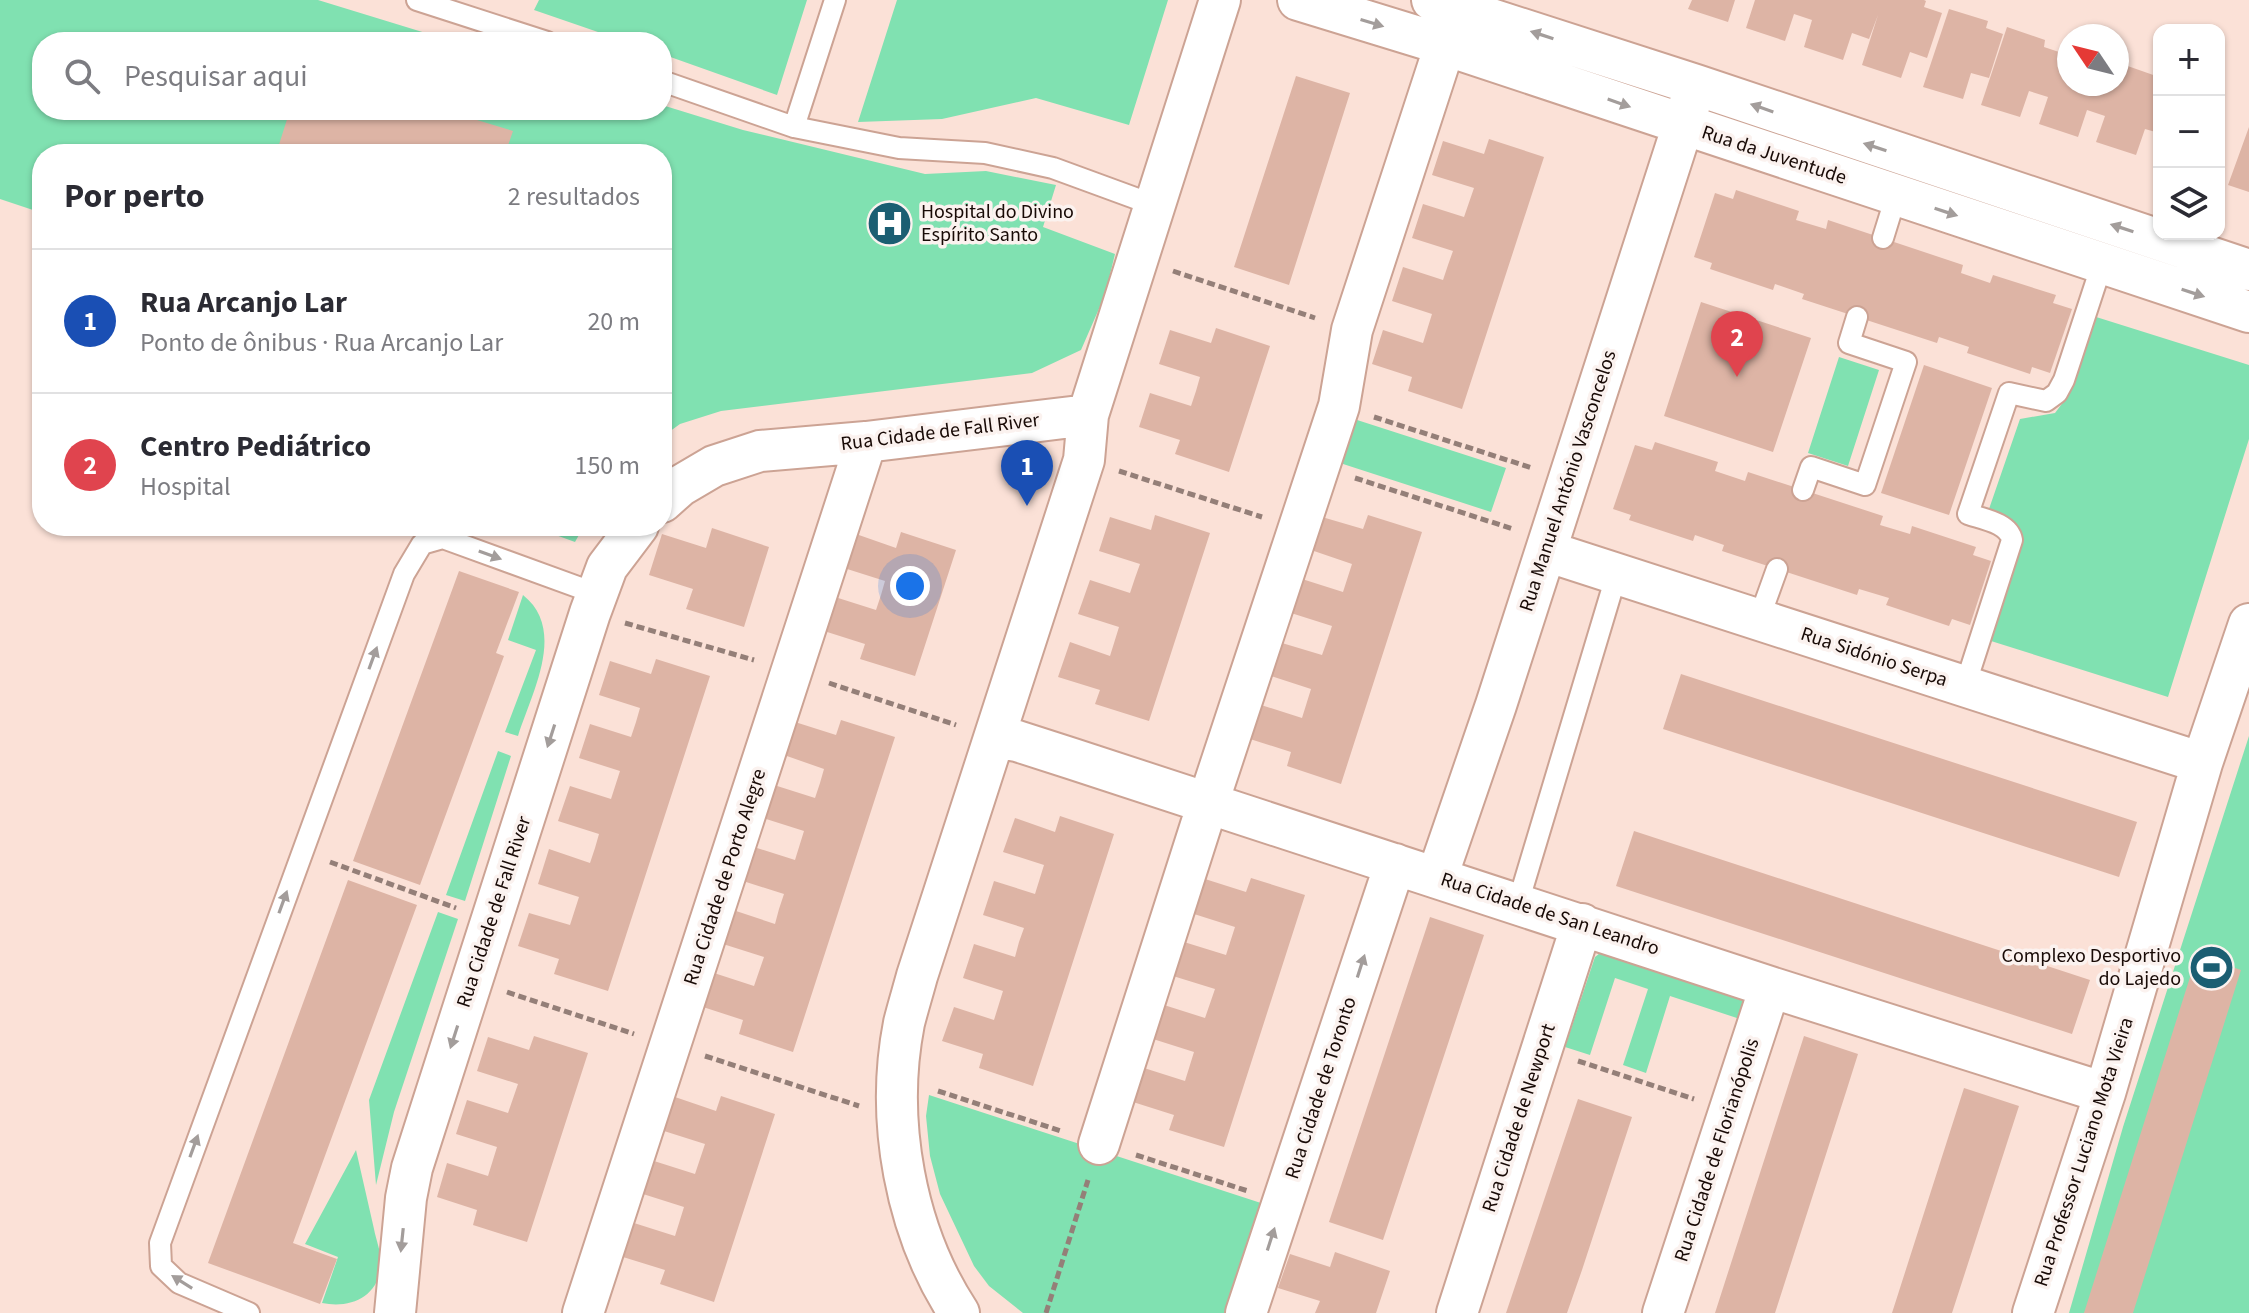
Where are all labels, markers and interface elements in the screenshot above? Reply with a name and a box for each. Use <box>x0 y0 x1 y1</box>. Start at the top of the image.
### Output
one-way arrow <box>1360 17 1384 30</box>
north arrow <box>2057 24 2129 96</box>
map controls <box>2153 24 2225 240</box>
button: + <box>2153 24 2225 96</box>
one-way arrow <box>1529 29 1553 41</box>
search box <box>32 32 672 120</box>
icon: search <box>60 54 104 98</box>
text: Pesquisar aqui <box>124 55 308 98</box>
button: − <box>2153 96 2225 168</box>
one-way arrow <box>1608 98 1632 110</box>
one-way arrow <box>1750 102 1774 114</box>
street label: Rua da Juventude <box>1698 118 1850 192</box>
one-way arrow <box>1863 140 1887 152</box>
button: layers <box>2153 168 2225 240</box>
text: Por perto <box>64 172 205 221</box>
text: 2 resultados <box>508 178 640 215</box>
place label: Hospital do Divino Espírito Santo <box>921 198 1074 249</box>
hospital icon: Hospital do Divino Espírito Santo <box>866 199 914 247</box>
one-way arrow <box>1934 207 1958 219</box>
one-way arrow <box>2110 221 2134 234</box>
text: Rua Arcanjo Lar <box>140 281 347 324</box>
one-way arrow <box>2181 288 2205 300</box>
text: 1 <box>83 303 97 340</box>
text: 20 m <box>587 303 640 340</box>
pin: 2 <box>1711 311 1763 377</box>
text: Ponto de ônibus · Rua Arcanjo Lar <box>140 324 503 361</box>
street label: Rua Manuel António Vasconcelos <box>1512 347 1624 615</box>
street label: Rua Cidade de Fall River <box>839 406 1041 458</box>
text: Centro Pediátrico <box>140 425 371 468</box>
pin: 1 <box>1001 440 1053 506</box>
text: 2 <box>83 447 97 484</box>
text: 150 m <box>574 447 640 484</box>
text: Hospital <box>140 468 231 505</box>
one-way arrow <box>478 549 502 562</box>
your location <box>890 566 930 606</box>
street label: Rua Sidónio Serpa <box>1797 620 1951 694</box>
one-way arrow <box>367 646 380 670</box>
one-way arrow <box>544 725 556 749</box>
street label: Rua Cidade de Porto Alegre <box>677 765 773 989</box>
street label: Rua Cidade de Fall River <box>450 813 538 1011</box>
street label: Rua Cidade de San Leandro <box>1437 865 1663 963</box>
one-way arrow <box>277 890 290 914</box>
place label: Complexo Desportivo do Lajedo <box>2002 942 2181 993</box>
sports icon: Complexo Desportivo do Lajedo <box>2188 944 2236 992</box>
one-way arrow <box>1356 953 1368 977</box>
street label: Rua Cidade de Toronto <box>1278 993 1364 1183</box>
street label: Rua Professor Luciano Mota Vieira <box>2027 1014 2141 1290</box>
street label: Rua Cidade de Newport <box>1475 1020 1563 1216</box>
one-way arrow <box>447 1026 459 1050</box>
street label: Rua Cidade de Florianópolis <box>1668 1035 1766 1265</box>
one-way arrow <box>188 1134 201 1158</box>
one-way arrow <box>1265 1227 1277 1251</box>
one-way arrow <box>396 1228 409 1253</box>
one-way arrow <box>171 1275 193 1289</box>

